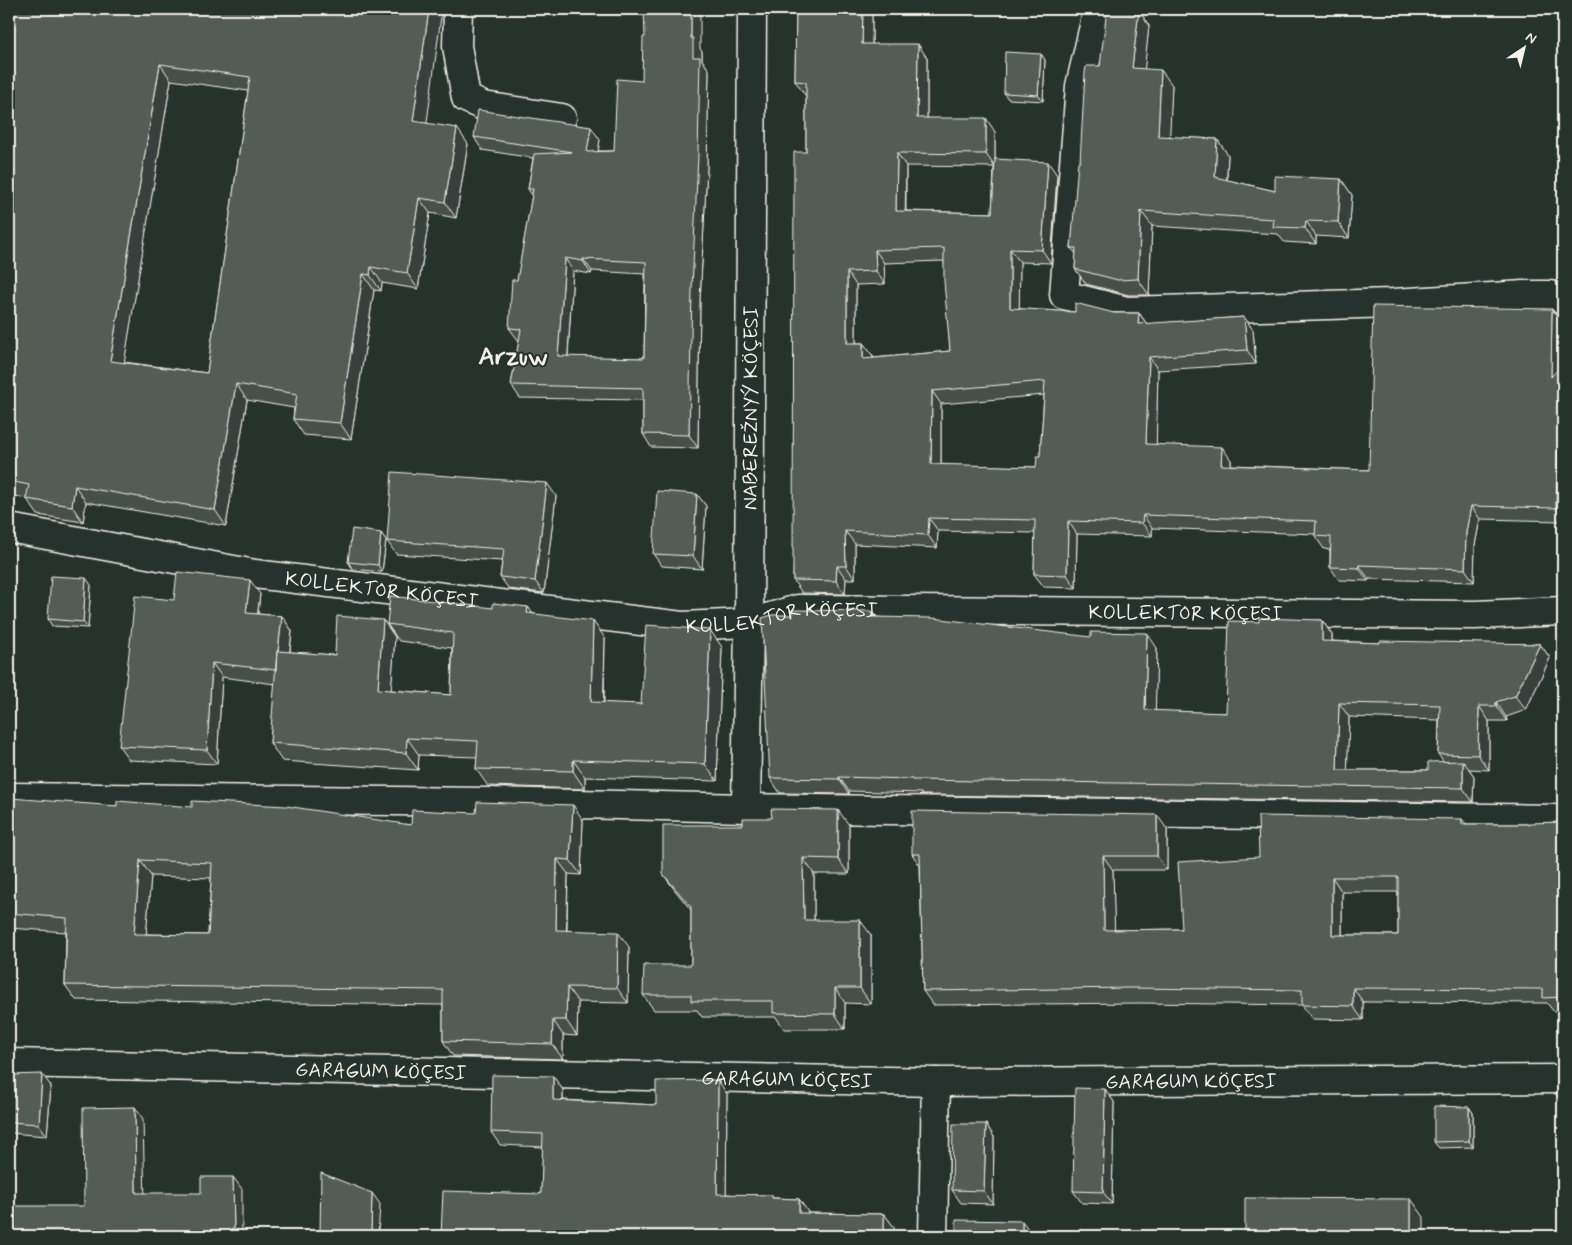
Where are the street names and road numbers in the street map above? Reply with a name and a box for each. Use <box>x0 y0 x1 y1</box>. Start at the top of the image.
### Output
street label: NABEREŽNYÝ KÖÇESI <box>738 305 766 510</box>
street label: KOLLEKTOR KÖÇESI <box>283 566 480 616</box>
street label: KOLLEKTOR KÖÇESI <box>685 597 878 641</box>
street label: KOLLEKTOR KÖÇESI <box>1088 600 1283 628</box>
street label: GARAGUM KÖÇESI <box>295 1057 467 1087</box>
street label: GARAGUM KÖÇESI <box>701 1065 873 1096</box>
street label: GARAGUM KÖÇESI <box>1105 1068 1277 1096</box>

